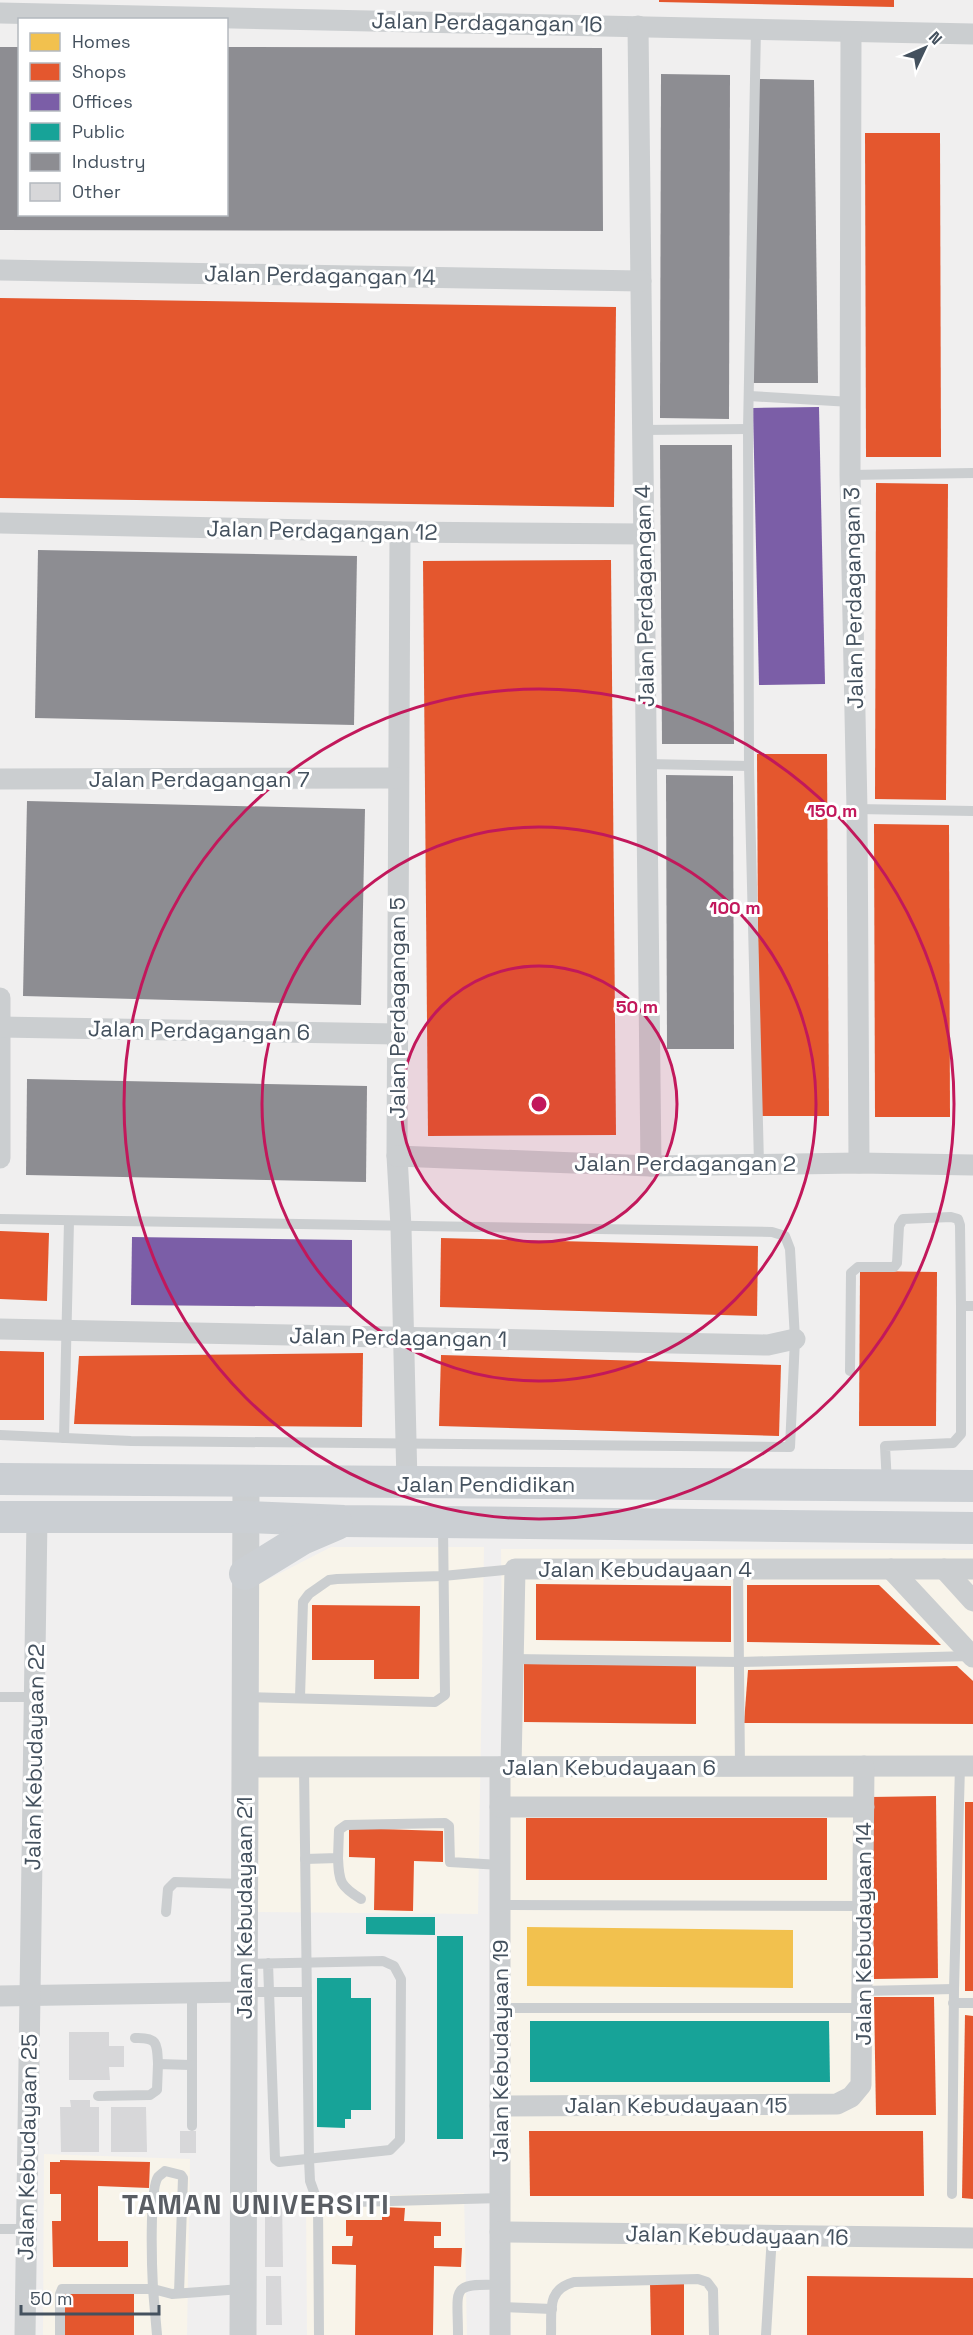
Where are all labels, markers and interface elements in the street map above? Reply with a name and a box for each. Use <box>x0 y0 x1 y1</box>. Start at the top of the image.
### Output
street label: Jalan Perdagangan 16 <box>371 6 603 38</box>
legend <box>18 18 228 216</box>
north arrow <box>895 18 955 78</box>
text: N <box>924 27 947 49</box>
text: Homes <box>72 30 131 53</box>
text: Shops <box>72 60 126 83</box>
text: Offices <box>72 90 133 113</box>
text: Public <box>72 120 125 143</box>
text: Industry <box>72 150 145 173</box>
text: Other <box>72 180 121 203</box>
street label: Jalan Perdagangan 14 <box>204 259 436 291</box>
street label: Jalan Perdagangan 4 <box>628 484 660 708</box>
street label: Jalan Perdagangan 3 <box>837 487 869 709</box>
street label: Jalan Perdagangan 12 <box>206 514 438 546</box>
street label: Jalan Perdagangan 7 <box>88 765 310 793</box>
text: 150 m <box>807 799 857 822</box>
text: 100 m <box>709 896 761 919</box>
street label: Jalan Perdagangan 5 <box>383 897 411 1119</box>
text: 50 m <box>616 995 658 1018</box>
street label: Jalan Perdagangan 6 <box>88 1014 310 1046</box>
centre of rings <box>529 1094 549 1114</box>
street label: Jalan Perdagangan 2 <box>574 1149 796 1177</box>
street label: Jalan Perdagangan 1 <box>289 1321 507 1353</box>
street label: Jalan Pendidikan <box>397 1470 575 1498</box>
street label: Jalan Kebudayaan 4 <box>538 1555 752 1583</box>
street label: Jalan Kebudayaan 22 <box>18 1643 50 1871</box>
street label: Jalan Kebudayaan 6 <box>502 1753 716 1781</box>
street label: Jalan Kebudayaan 21 <box>230 1797 258 2019</box>
street label: Jalan Kebudayaan 14 <box>849 1822 877 2046</box>
street label: Jalan Kebudayaan 19 <box>486 1939 514 2163</box>
street label: Jalan Kebudayaan 25 <box>11 2033 43 2261</box>
street label: Jalan Kebudayaan 15 <box>565 2091 787 2119</box>
district label: TAMAN UNIVERSITI <box>122 2186 390 2222</box>
street label: Jalan Kebudayaan 16 <box>625 2219 849 2251</box>
scale bar <box>21 2278 159 2316</box>
text: 50 m <box>30 2287 72 2310</box>

